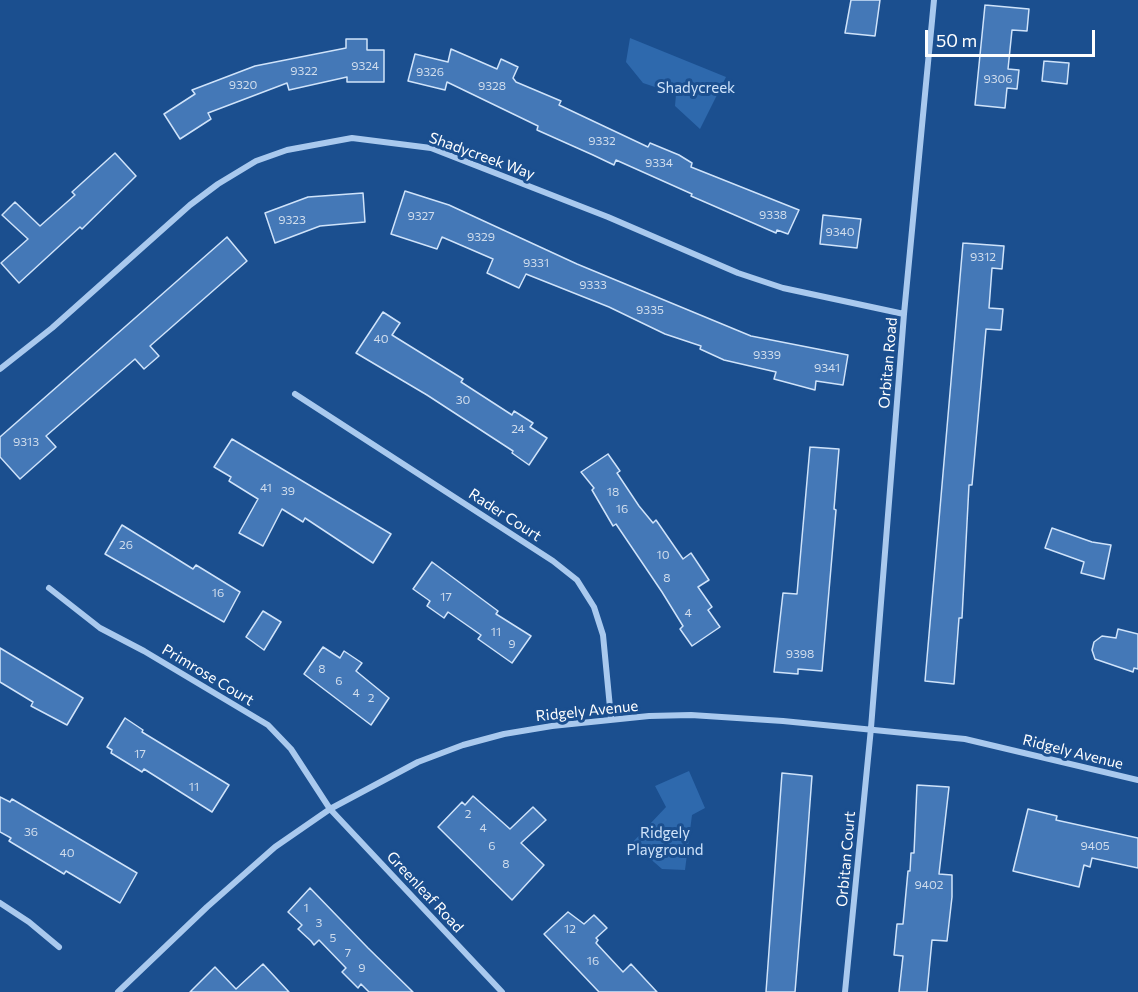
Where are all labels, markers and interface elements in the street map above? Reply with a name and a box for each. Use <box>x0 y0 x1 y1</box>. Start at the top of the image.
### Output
scale bar <box>928 18 1098 56</box>
text: 50 m <box>936 29 977 51</box>
house number: 9324 <box>351 59 379 73</box>
house number: 9322 <box>290 64 318 78</box>
house number: 9326 <box>416 65 444 79</box>
house number: 9306 <box>983 72 1013 86</box>
house number: 9320 <box>229 78 257 92</box>
house number: 9328 <box>478 79 506 93</box>
park label: Shadycreek <box>657 79 735 97</box>
street label: Shadycreek Way <box>427 129 537 183</box>
house number: 9332 <box>588 134 616 148</box>
house number: 9334 <box>645 156 673 170</box>
house number: 9338 <box>759 208 787 222</box>
house number: 9327 <box>407 209 435 223</box>
house number: 9323 <box>278 213 306 227</box>
house number: 9340 <box>825 225 855 239</box>
house number: 9329 <box>467 230 495 244</box>
house number: 9312 <box>970 250 996 264</box>
house number: 9331 <box>523 256 549 270</box>
house number: 9333 <box>579 278 607 292</box>
house number: 9335 <box>636 303 664 317</box>
street label: Orbitan Road <box>875 317 901 409</box>
house number: 40 <box>373 332 389 346</box>
house number: 9339 <box>753 348 781 362</box>
house number: 9341 <box>814 361 840 375</box>
house number: 30 <box>456 393 470 407</box>
house number: 24 <box>511 422 525 436</box>
house number: 9313 <box>13 435 39 449</box>
house number: 41 <box>260 481 272 495</box>
house number: 39 <box>281 484 295 498</box>
street label: Rader Court <box>465 485 545 545</box>
house number: 18 <box>607 485 619 499</box>
house number: 16 <box>616 502 628 516</box>
house number: 26 <box>119 538 133 552</box>
house number: 10 <box>657 548 669 562</box>
house number: 8 <box>663 571 671 585</box>
house number: 16 <box>212 586 224 600</box>
house number: 17 <box>440 590 452 604</box>
house number: 4 <box>684 606 692 620</box>
house number: 11 <box>491 625 501 639</box>
house number: 9 <box>508 637 516 651</box>
street label: Primrose Court <box>159 640 257 710</box>
house number: 9398 <box>786 647 814 661</box>
house number: 8 <box>318 662 326 676</box>
house number: 6 <box>335 674 343 688</box>
house number: 4 <box>352 686 360 700</box>
house number: 2 <box>368 691 374 705</box>
street label: Ridgely Avenue <box>535 697 639 725</box>
street label: Ridgely Avenue <box>1021 731 1125 773</box>
house number: 17 <box>134 747 146 761</box>
house number: 11 <box>189 780 199 794</box>
house number: 2 <box>465 807 471 821</box>
street label: Orbitan Court <box>833 810 859 908</box>
house number: 4 <box>479 821 487 835</box>
park label: Ridgely Playground <box>627 824 703 859</box>
house number: 36 <box>24 825 38 839</box>
house number: 6 <box>488 839 496 853</box>
house number: 9405 <box>1080 839 1110 853</box>
house number: 40 <box>59 846 75 860</box>
street label: Greenleaf Road <box>383 848 467 936</box>
house number: 8 <box>502 857 510 871</box>
house number: 9402 <box>915 878 943 892</box>
house number: 1 <box>303 901 309 915</box>
house number: 3 <box>316 916 322 930</box>
house number: 12 <box>564 922 576 936</box>
house number: 5 <box>330 931 336 945</box>
house number: 7 <box>345 946 351 960</box>
house number: 16 <box>587 954 599 968</box>
house number: 9 <box>358 961 366 975</box>

